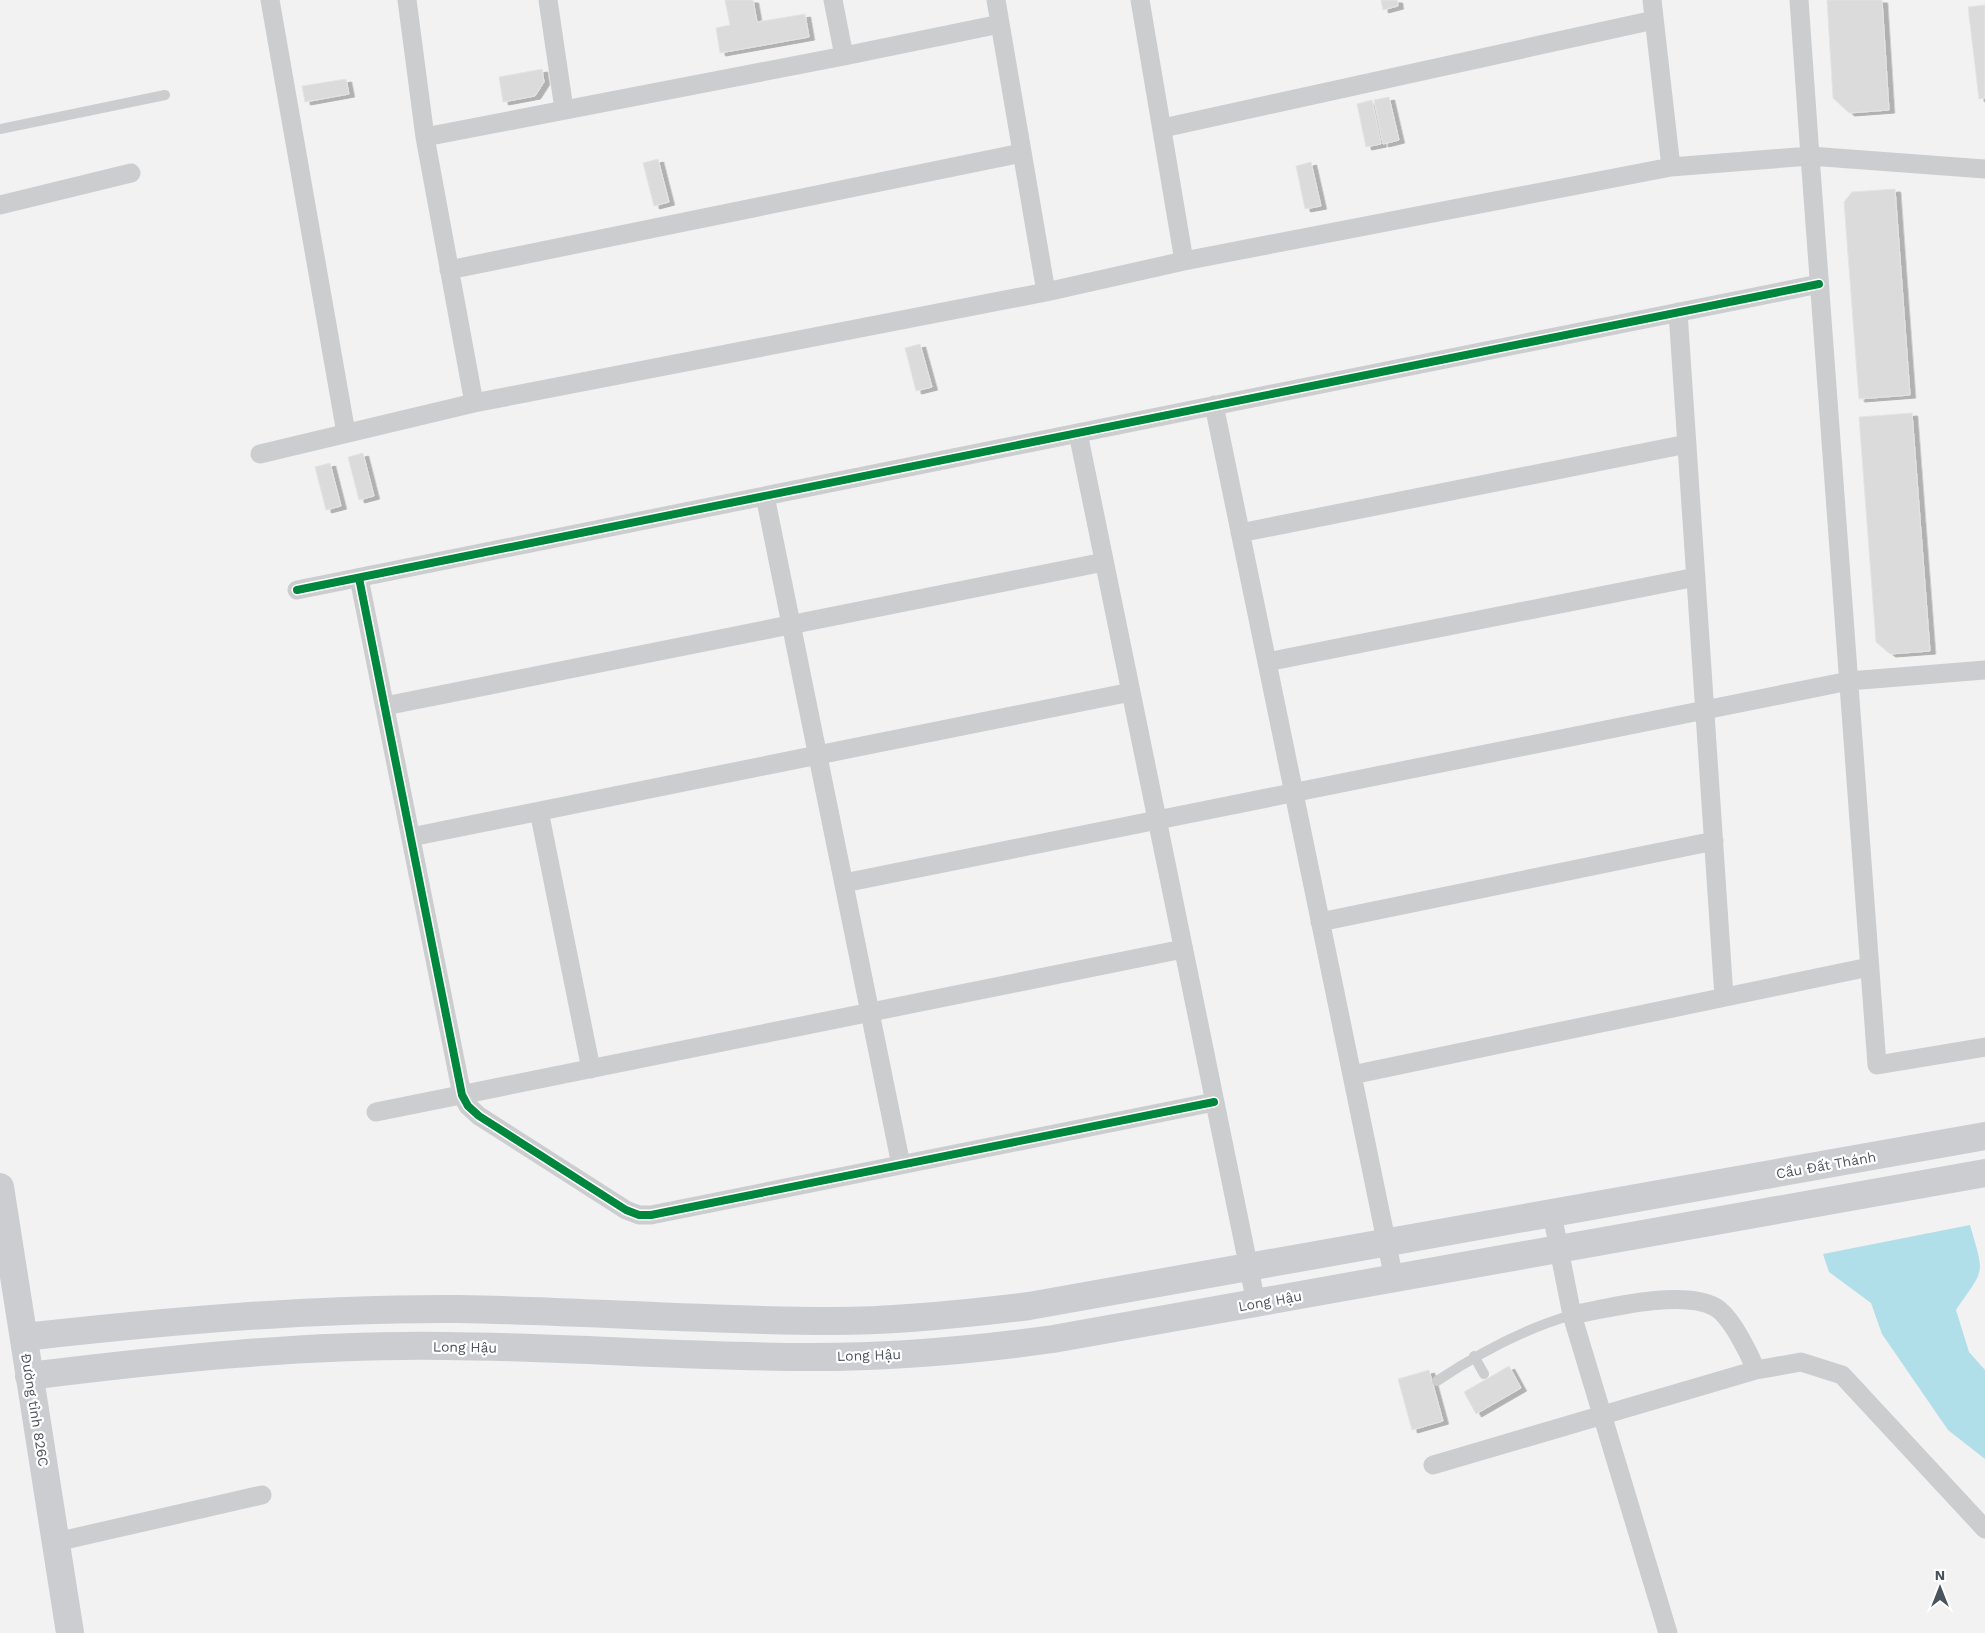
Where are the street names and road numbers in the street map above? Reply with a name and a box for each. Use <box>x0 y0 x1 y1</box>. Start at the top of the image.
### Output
street label: Cầu Đất Thánh <box>1775 1148 1877 1182</box>
street label: Long Hậu <box>1237 1288 1303 1314</box>
street label: Long Hậu <box>433 1338 497 1356</box>
street label: Long Hậu <box>837 1346 901 1364</box>
street label: Đường tỉnh 826C <box>18 1352 52 1468</box>

